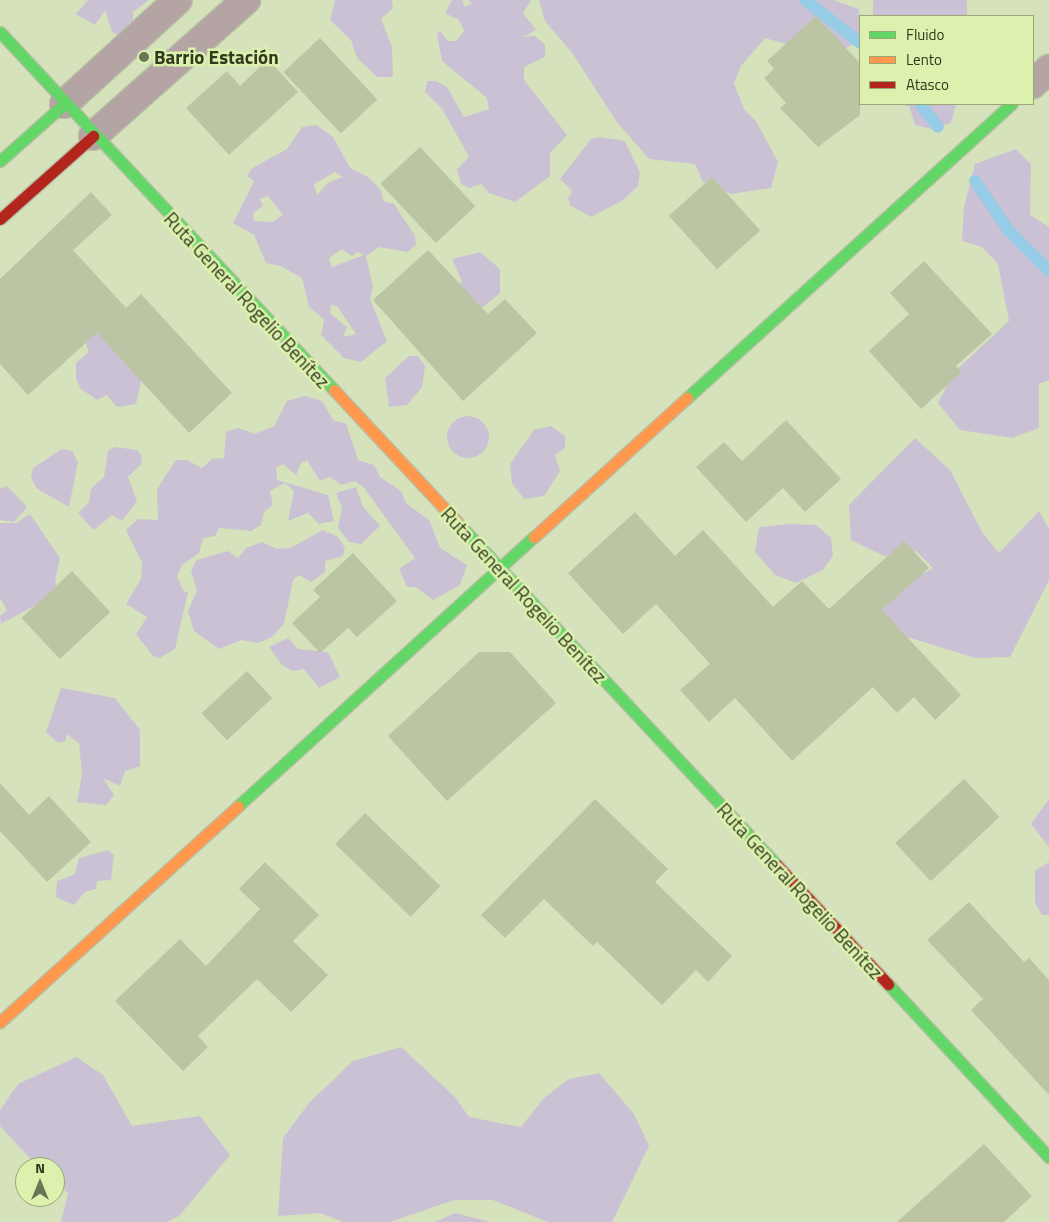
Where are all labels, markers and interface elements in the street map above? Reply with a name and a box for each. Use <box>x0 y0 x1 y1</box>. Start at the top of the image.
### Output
legend <box>859 15 1034 105</box>
text: Fluido <box>906 23 944 46</box>
place label: Barrio Estación <box>154 46 279 68</box>
text: Lento <box>906 48 942 71</box>
marker: Barrio Estación <box>138 51 150 63</box>
text: Atasco <box>906 73 949 96</box>
street label: Ruta General Rogelio Benítez <box>160 207 334 393</box>
street label: Ruta General Rogelio Benítez <box>437 502 611 688</box>
street label: Ruta General Rogelio Benítez <box>713 798 887 984</box>
north arrow <box>15 1157 65 1207</box>
text: N <box>35 1157 45 1178</box>

